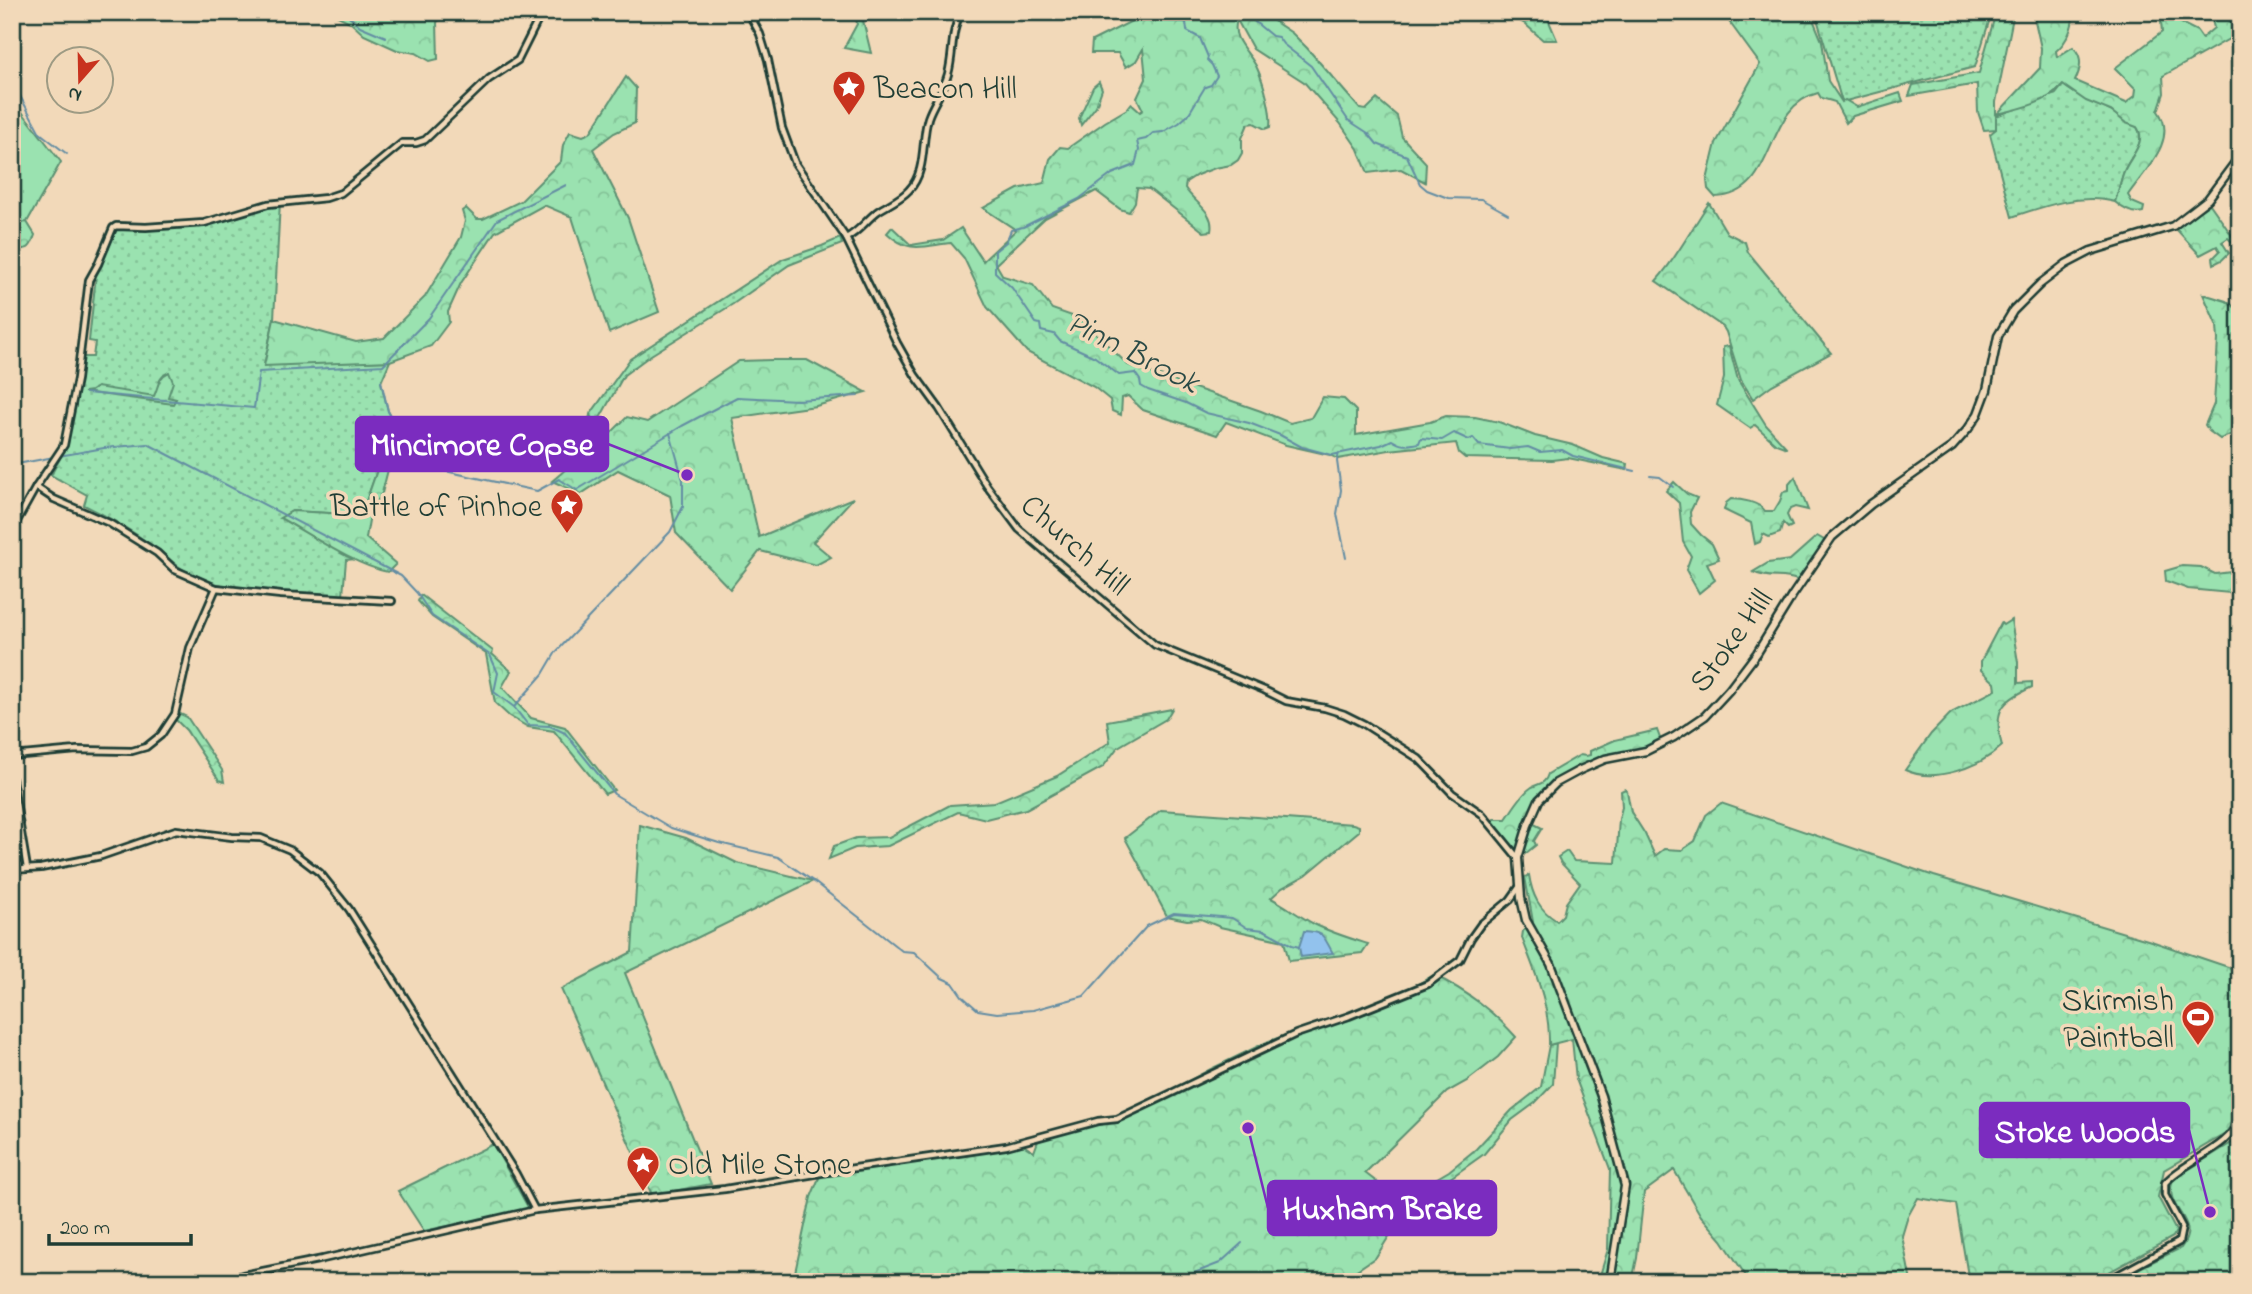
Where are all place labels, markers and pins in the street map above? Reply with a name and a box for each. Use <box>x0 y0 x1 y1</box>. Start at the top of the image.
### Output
place label: Beacon Hill <box>873 67 1017 114</box>
place icon: Beacon Hill <box>830 68 868 117</box>
callout: Mincimore Copse <box>356 417 608 471</box>
place label: Battle of Pinhoe <box>329 485 543 532</box>
place icon: Battle of Pinhoe <box>548 486 586 535</box>
place label: Skirmish Paintball <box>2062 979 2174 1063</box>
sports icon: Skirmish Paintball <box>2179 998 2217 1047</box>
callout: Stoke Woods <box>1980 1103 2189 1157</box>
place label: Old Mile Stone <box>668 1143 852 1190</box>
place icon: Old Mile Stone <box>624 1144 662 1193</box>
callout: Huxham Brake <box>1268 1181 1496 1235</box>

